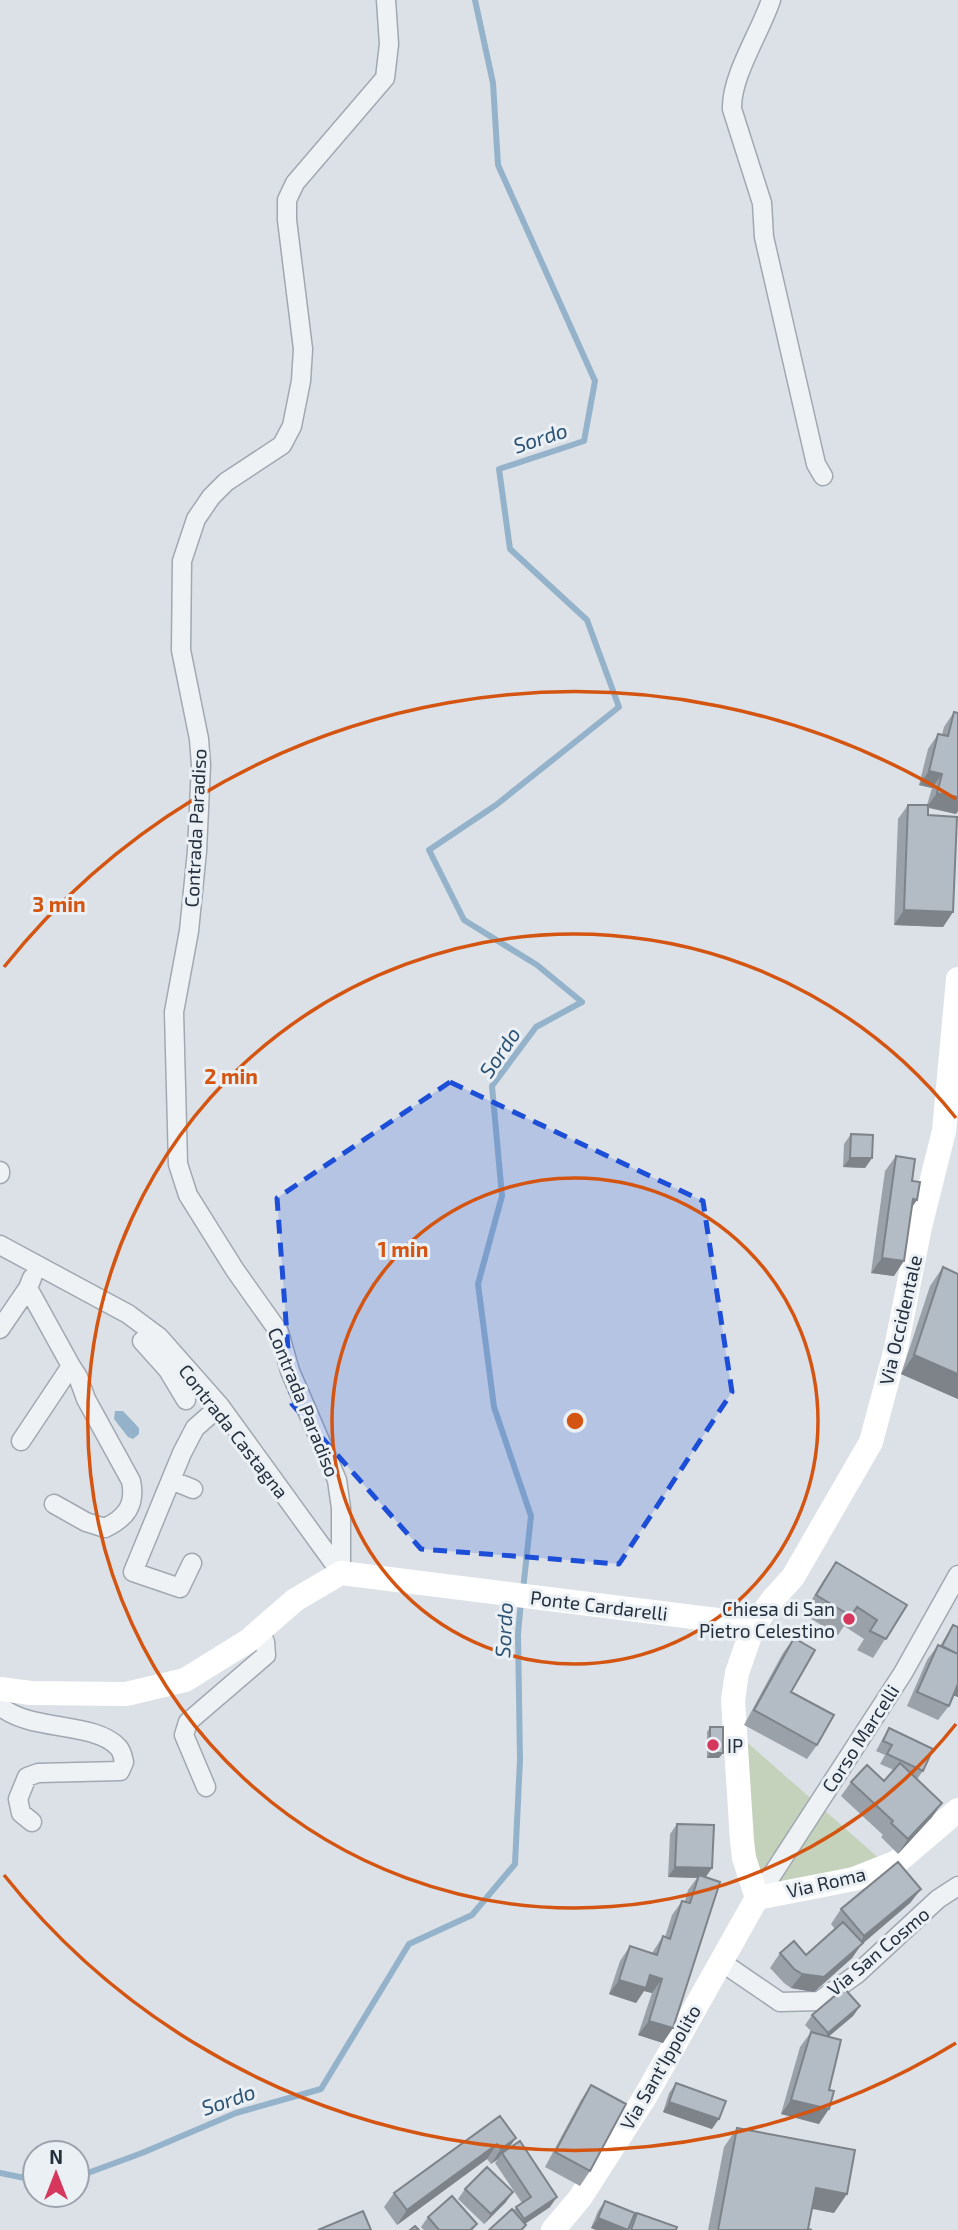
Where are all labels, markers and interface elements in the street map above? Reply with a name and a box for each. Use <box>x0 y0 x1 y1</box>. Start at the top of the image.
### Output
water label: Sordo <box>510 417 570 457</box>
street label: Contrada Paradiso <box>179 748 211 908</box>
text: 3 min <box>32 891 86 916</box>
water label: Sordo <box>473 1022 525 1082</box>
text: 2 min <box>204 1063 258 1088</box>
text: 1 min <box>378 1236 428 1261</box>
street label: Via Occidentale <box>874 1253 926 1387</box>
street label: Contrada Paradiso <box>264 1324 344 1480</box>
street label: Contrada Castagna <box>174 1359 294 1503</box>
centre of rings <box>563 1409 587 1433</box>
street label: Ponte Cardarelli <box>529 1585 669 1625</box>
place label: Chiesa di San Pietro Celestino <box>699 1597 835 1642</box>
water label: Sordo <box>489 1602 517 1658</box>
marker: Chiesa di San Pietro Celestino <box>841 1611 857 1627</box>
street label: Corso Marcelli <box>817 1680 903 1796</box>
place label: IP <box>727 1734 743 1757</box>
marker: IP <box>705 1737 721 1753</box>
street label: Via Roma <box>784 1862 868 1902</box>
street label: Via San Cosmo <box>822 1902 934 2000</box>
street label: Via Sant'Ippolito <box>615 2000 705 2134</box>
water label: Sordo <box>198 2078 258 2120</box>
north arrow <box>21 2139 91 2209</box>
text: N <box>49 2145 63 2168</box>

